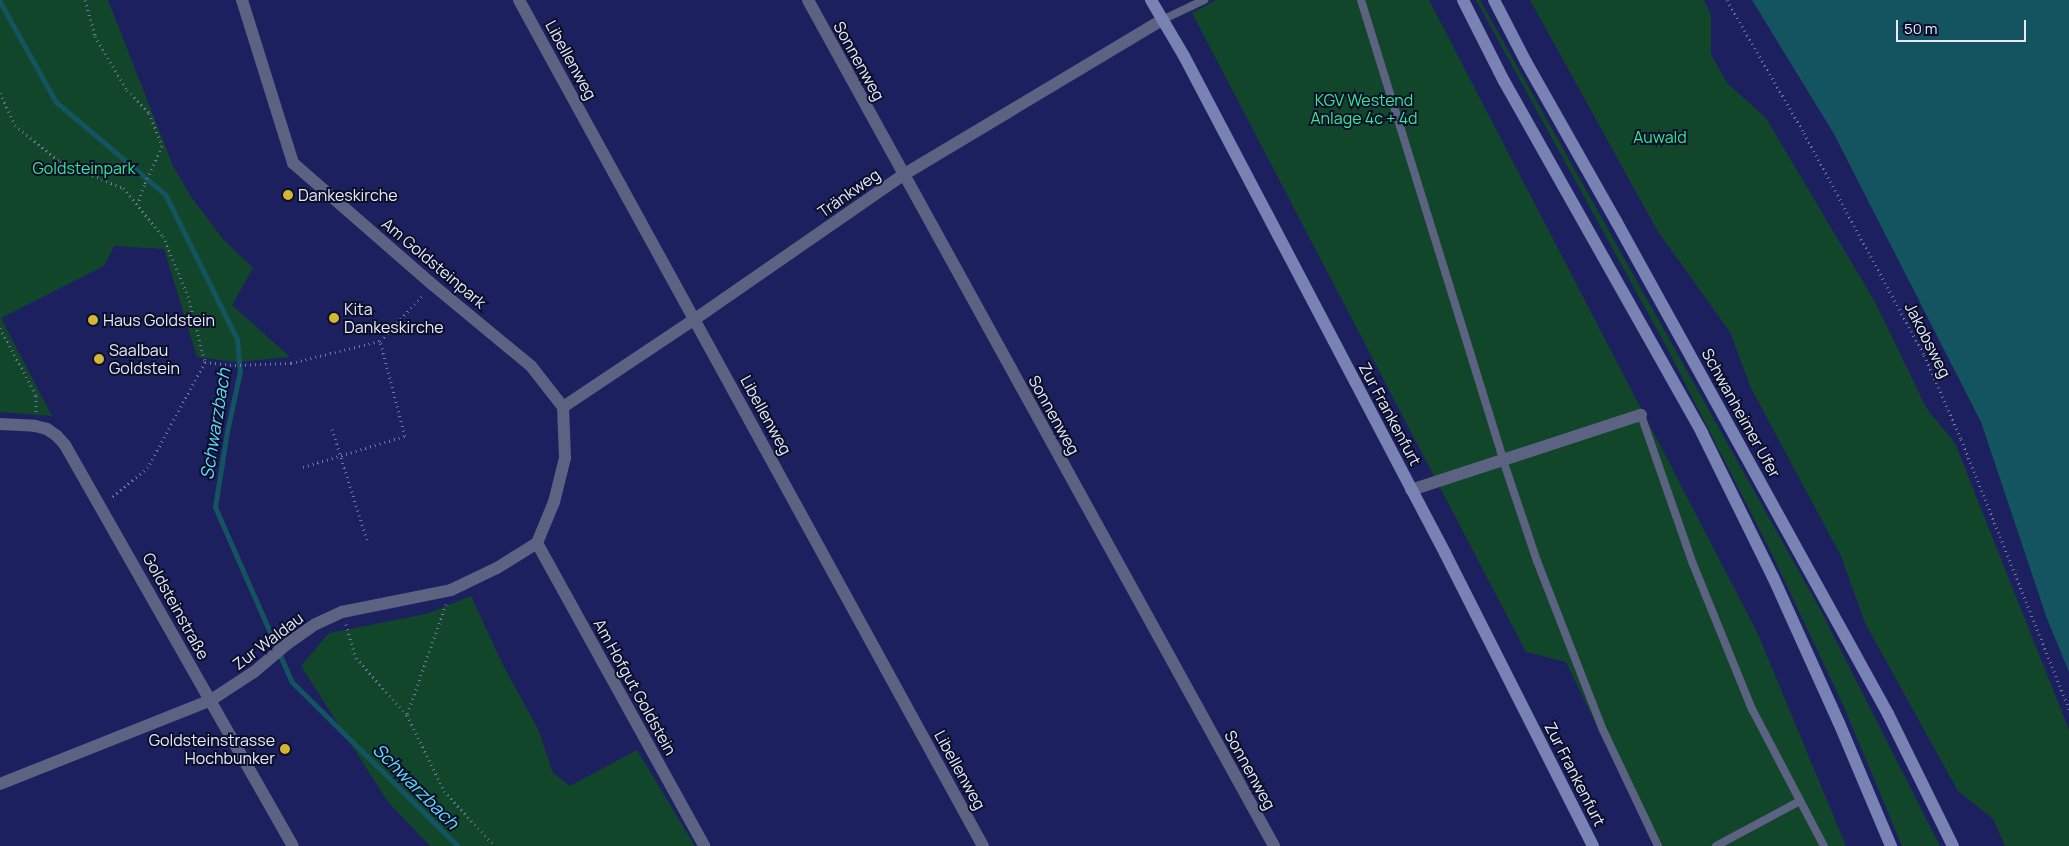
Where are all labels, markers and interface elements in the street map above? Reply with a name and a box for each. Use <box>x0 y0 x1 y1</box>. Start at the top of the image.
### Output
scale bar <box>1899 10 2029 42</box>
street label: Libellenweg <box>541 17 601 103</box>
street label: Sonnenweg <box>829 18 889 104</box>
text: 50 m <box>1904 18 1938 39</box>
park label: KGV Westend Anlage 4c + 4d <box>1310 90 1418 128</box>
park label: Auwald <box>1633 127 1687 147</box>
park label: Goldsteinpark <box>32 158 136 178</box>
street label: Tränkweg <box>814 165 884 221</box>
place label: Dankeskirche <box>298 185 398 205</box>
marker: Dankeskirche <box>282 189 294 201</box>
street label: Am Goldsteinpark <box>378 214 490 312</box>
place label: Kita Dankeskirche <box>344 299 444 337</box>
street label: Jakobsweg <box>1901 299 1955 381</box>
place label: Haus Goldstein <box>103 310 215 330</box>
marker: Kita Dankeskirche <box>328 312 340 324</box>
marker: Haus Goldstein <box>87 314 99 326</box>
place label: Saalbau Goldstein <box>109 340 180 378</box>
street label: Schwanheimer Ufer <box>1698 345 1784 481</box>
marker: Saalbau Goldstein <box>93 353 105 365</box>
street label: Zur Frankenfurt <box>1355 359 1425 469</box>
water label: Schwarzbach <box>196 367 234 481</box>
street label: Libellenweg <box>736 372 796 458</box>
street label: Sonnenweg <box>1024 372 1084 458</box>
street label: Goldsteinstraße <box>139 549 213 663</box>
street label: Zur Waldau <box>229 608 307 674</box>
street label: Am Hofgut Goldstein <box>590 616 680 758</box>
street label: Zur Frankenfurt <box>1541 719 1609 829</box>
street label: Libellenweg <box>930 727 990 813</box>
street label: Sonnenweg <box>1220 727 1280 813</box>
place label: Goldsteinstrasse Hochbunker <box>149 730 275 768</box>
water label: Schwarzbach <box>369 739 463 833</box>
marker: Goldsteinstrasse Hochbunker <box>279 743 291 755</box>

